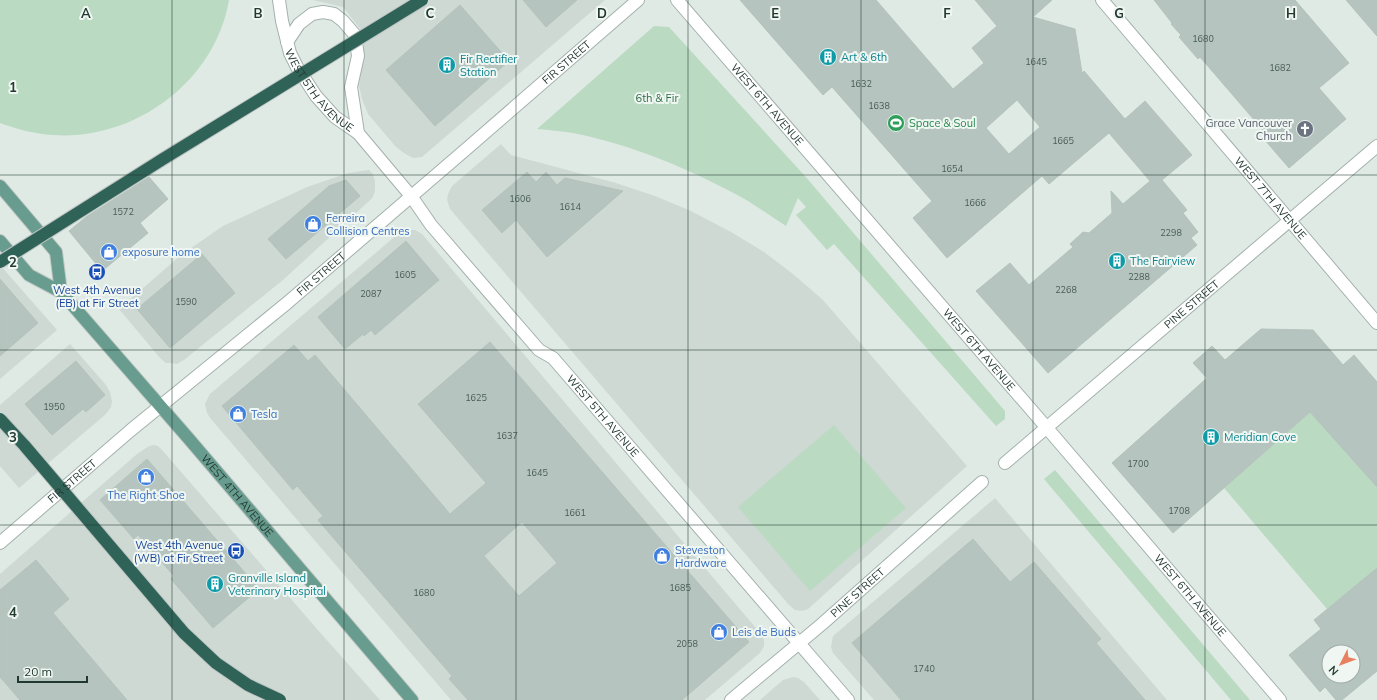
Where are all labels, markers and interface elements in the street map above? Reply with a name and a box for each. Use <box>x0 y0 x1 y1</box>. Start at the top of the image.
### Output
text: A <box>81 5 91 21</box>
text: B <box>254 5 263 21</box>
text: C <box>426 5 435 21</box>
text: D <box>597 5 607 21</box>
text: E <box>771 5 779 21</box>
text: F <box>943 5 951 21</box>
text: G <box>1114 5 1124 21</box>
text: H <box>1286 5 1296 21</box>
house number: 1680 <box>1192 33 1214 44</box>
street label: FIR STREET <box>539 37 594 87</box>
street label: WEST 5TH AVENUE <box>282 46 356 135</box>
building icon: Art & 6th <box>818 47 838 67</box>
place label: Art & 6th <box>841 50 887 64</box>
place label: Fir Rectifier Station <box>460 52 517 79</box>
building icon: Fir Rectifier Station <box>437 55 457 75</box>
house number: 1645 <box>1025 56 1047 67</box>
street label: WEST 6TH AVENUE <box>728 61 806 148</box>
house number: 1682 <box>1269 62 1291 73</box>
house number: 1632 <box>850 78 872 89</box>
text: 1 <box>9 79 17 95</box>
park label: 6th & Fir <box>636 91 678 105</box>
house number: 1638 <box>868 100 890 111</box>
sports icon: Space & Soul <box>886 113 906 133</box>
place label: Space & Soul <box>909 116 976 130</box>
place label: Grace Vancouver Church <box>1205 116 1292 143</box>
church icon: Grace Vancouver Church <box>1295 119 1315 139</box>
house number: 1665 <box>1052 135 1074 146</box>
street label: WEST 7TH AVENUE <box>1232 154 1310 242</box>
house number: 1654 <box>941 163 963 174</box>
house number: 1606 <box>509 193 531 204</box>
house number: 1666 <box>964 197 986 208</box>
house number: 1614 <box>559 201 581 212</box>
house number: 1572 <box>112 206 134 217</box>
place label: Ferreira Collision Centres <box>326 211 410 238</box>
shop icon: Ferreira Collision Centres <box>303 214 323 234</box>
house number: 2298 <box>1160 227 1182 238</box>
shop icon: exposure home <box>99 242 119 262</box>
place label: exposure home <box>122 245 200 259</box>
street label: FIR STREET <box>294 249 349 299</box>
building icon: The Fairview <box>1107 251 1127 271</box>
text: 2 <box>9 254 17 270</box>
place label: The Fairview <box>1130 254 1196 268</box>
bus stop icon: West 4th Avenue (EB) at Fir Street <box>87 262 107 282</box>
house number: 1605 <box>394 269 416 280</box>
house number: 2288 <box>1128 271 1150 282</box>
street label: PINE STREET <box>1161 276 1222 331</box>
place label: West 4th Avenue (EB) at Fir Street <box>53 283 141 310</box>
house number: 2268 <box>1055 284 1077 295</box>
house number: 2087 <box>360 288 382 299</box>
house number: 1590 <box>175 296 197 307</box>
street label: WEST 6TH AVENUE <box>940 306 1018 393</box>
street label: WEST 5TH AVENUE <box>564 372 642 460</box>
house number: 1625 <box>465 392 487 403</box>
house number: 1950 <box>43 401 65 412</box>
shop icon: Tesla <box>228 404 248 424</box>
place label: Tesla <box>251 407 277 421</box>
building icon: Meridian Cove <box>1201 427 1221 447</box>
text: 3 <box>9 429 17 445</box>
house number: 1637 <box>496 430 518 441</box>
place label: Meridian Cove <box>1224 430 1296 444</box>
street label: WEST 4TH AVENUE <box>198 451 276 539</box>
street label: FIR STREET <box>45 456 99 506</box>
house number: 1700 <box>1127 458 1149 469</box>
shop icon: The Right Shoe <box>136 467 156 487</box>
house number: 1645 <box>526 467 548 478</box>
place label: The Right Shoe <box>107 488 185 502</box>
house number: 1708 <box>1168 505 1190 516</box>
house number: 1661 <box>564 507 586 518</box>
place label: West 4th Avenue (WB) at Fir Street <box>134 538 223 565</box>
bus stop icon: West 4th Avenue (WB) at Fir Street <box>226 541 246 561</box>
place label: Steveston Hardware <box>675 543 727 570</box>
shop icon: Steveston Hardware <box>652 546 672 566</box>
street label: WEST 6TH AVENUE <box>1151 551 1229 639</box>
street label: PINE STREET <box>827 564 888 620</box>
place label: Granville Island Veterinary Hospital <box>228 571 326 598</box>
building icon: Granville Island Veterinary Hospital <box>205 574 225 594</box>
house number: 1685 <box>669 582 691 593</box>
house number: 1680 <box>413 587 435 598</box>
text: 4 <box>9 604 17 620</box>
shop icon: Leis de Buds <box>709 622 729 642</box>
place label: Leis de Buds <box>732 625 796 639</box>
house number: 2058 <box>676 638 698 649</box>
north arrow <box>1321 644 1361 684</box>
scale bar <box>18 658 87 684</box>
house number: 1740 <box>913 663 935 674</box>
text: N <box>1326 663 1342 678</box>
text: 20 m <box>24 664 52 679</box>

